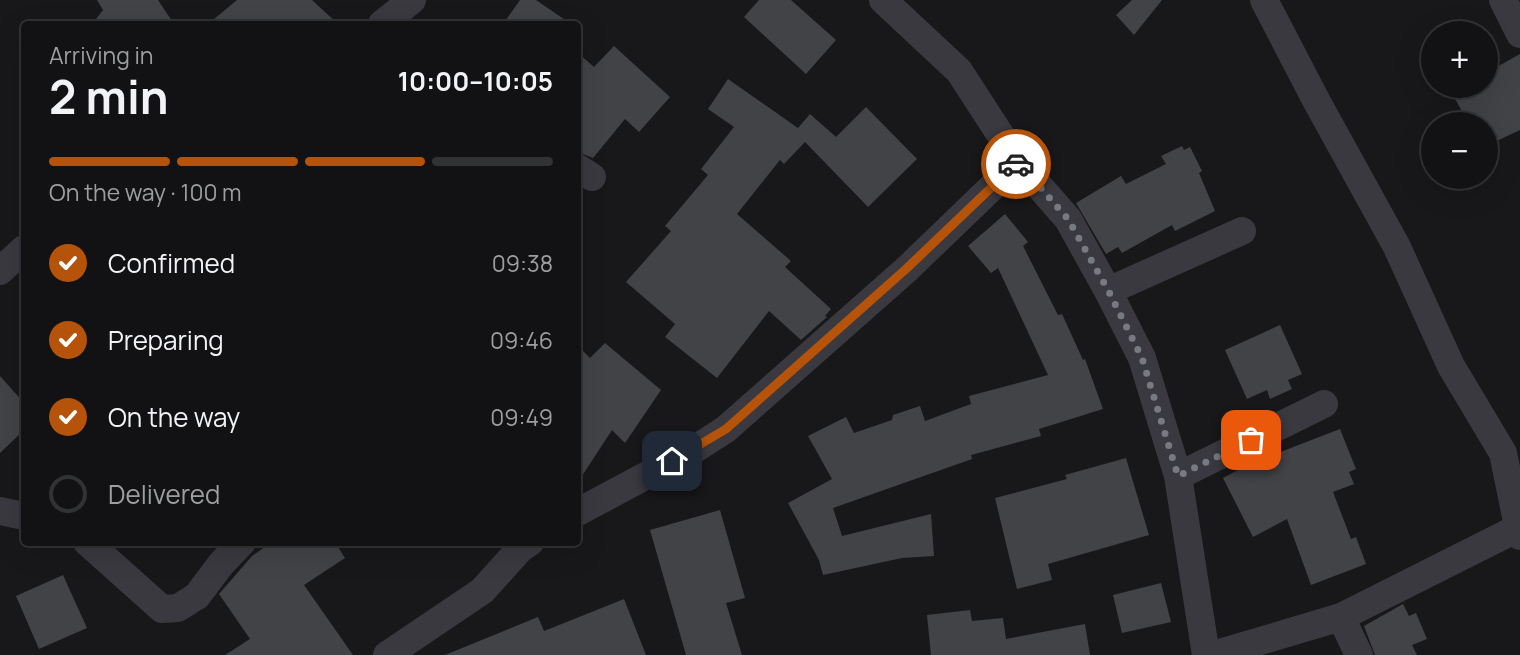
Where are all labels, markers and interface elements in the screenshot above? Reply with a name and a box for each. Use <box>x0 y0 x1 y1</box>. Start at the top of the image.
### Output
map controls <box>1421 21 1498 189</box>
button: + <box>1421 21 1498 98</box>
text: Arriving in <box>49 39 154 71</box>
text: 10:00–10:05 <box>398 63 553 99</box>
text: 2 min <box>49 65 169 128</box>
button: − <box>1421 112 1498 189</box>
courier <box>981 129 1051 199</box>
icon: car <box>997 145 1035 183</box>
text: On the way · 100 m <box>49 176 242 208</box>
icon: check <box>49 244 87 282</box>
text: Confirmed <box>108 245 235 281</box>
text: 09:38 <box>492 247 553 279</box>
icon: check <box>49 321 87 359</box>
text: Preparing <box>108 322 224 358</box>
text: 09:46 <box>490 324 553 356</box>
icon: check <box>49 398 87 436</box>
text: On the way <box>108 399 240 435</box>
text: 09:49 <box>490 401 553 433</box>
pin <box>1221 410 1281 470</box>
icon: bag <box>1232 421 1270 459</box>
pin <box>642 431 702 491</box>
icon: home <box>653 442 691 480</box>
text: Delivered <box>108 476 220 512</box>

